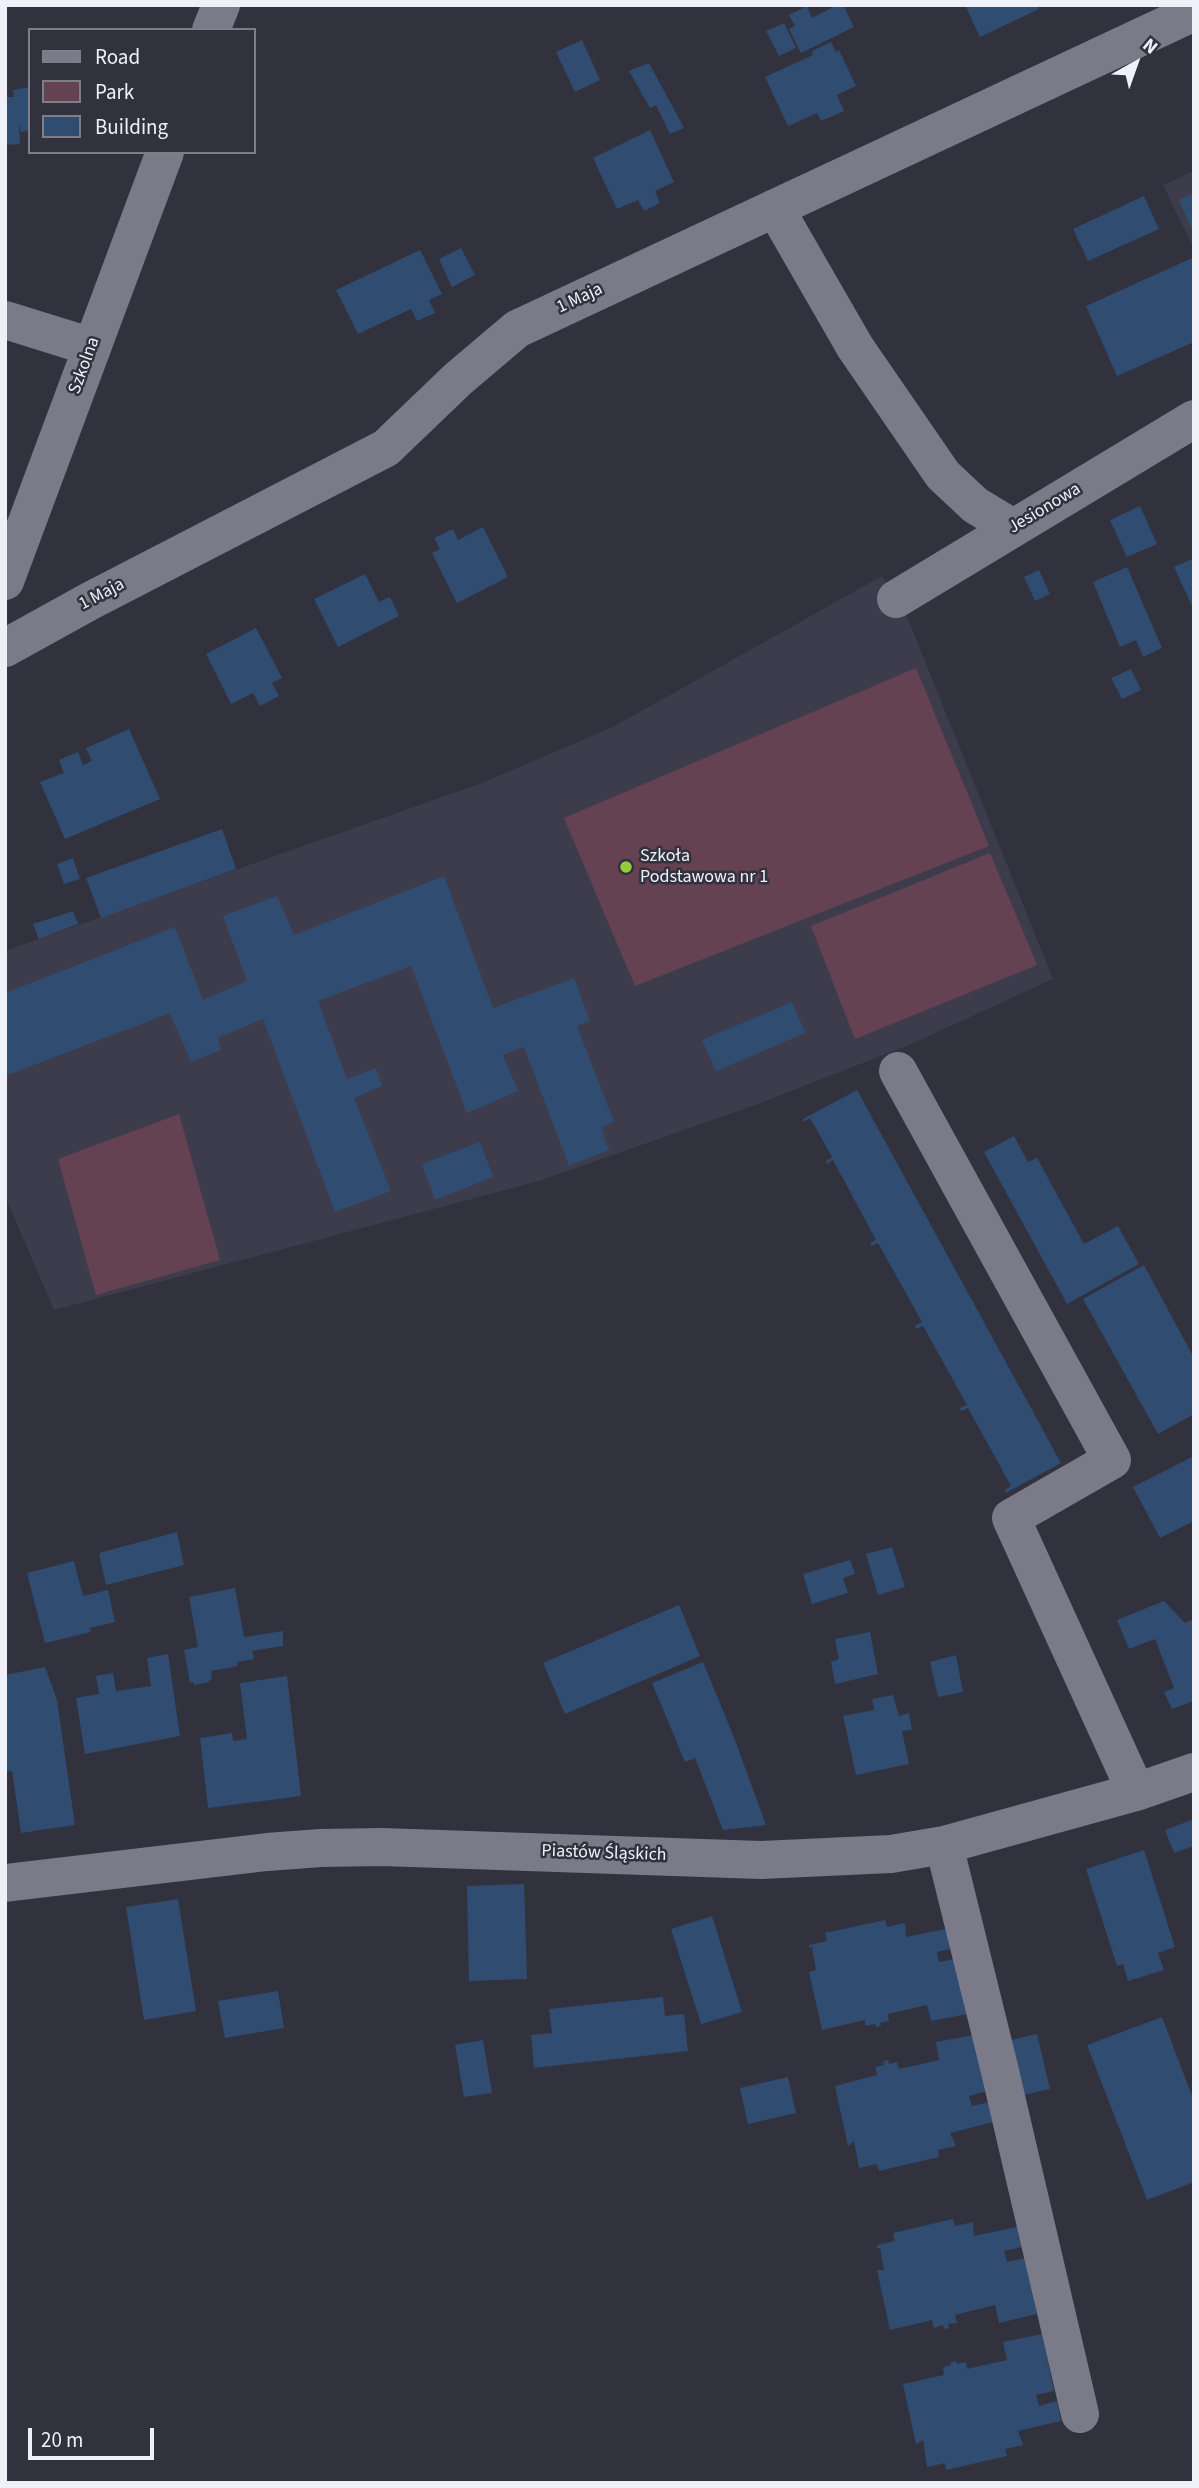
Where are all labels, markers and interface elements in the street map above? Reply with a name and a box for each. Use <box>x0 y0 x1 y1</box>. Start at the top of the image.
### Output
legend <box>28 28 256 154</box>
north arrow <box>1101 28 1171 98</box>
text: N <box>1136 32 1163 61</box>
text: Road <box>95 42 140 72</box>
text: Park <box>95 77 134 107</box>
text: Building <box>95 112 168 142</box>
street label: 1 Maja <box>554 279 606 319</box>
street label: Szkolna <box>65 335 105 397</box>
street label: Jesionowa <box>1005 479 1085 539</box>
street label: 1 Maja <box>76 574 128 616</box>
place label: Szkoła Podstawowa nr 1 <box>640 846 768 888</box>
marker: Szkoła Podstawowa nr 1 <box>618 859 634 875</box>
street label: Piastów Śląskich <box>541 1841 667 1867</box>
scale bar <box>32 2414 158 2458</box>
text: 20 m <box>41 2425 83 2455</box>

